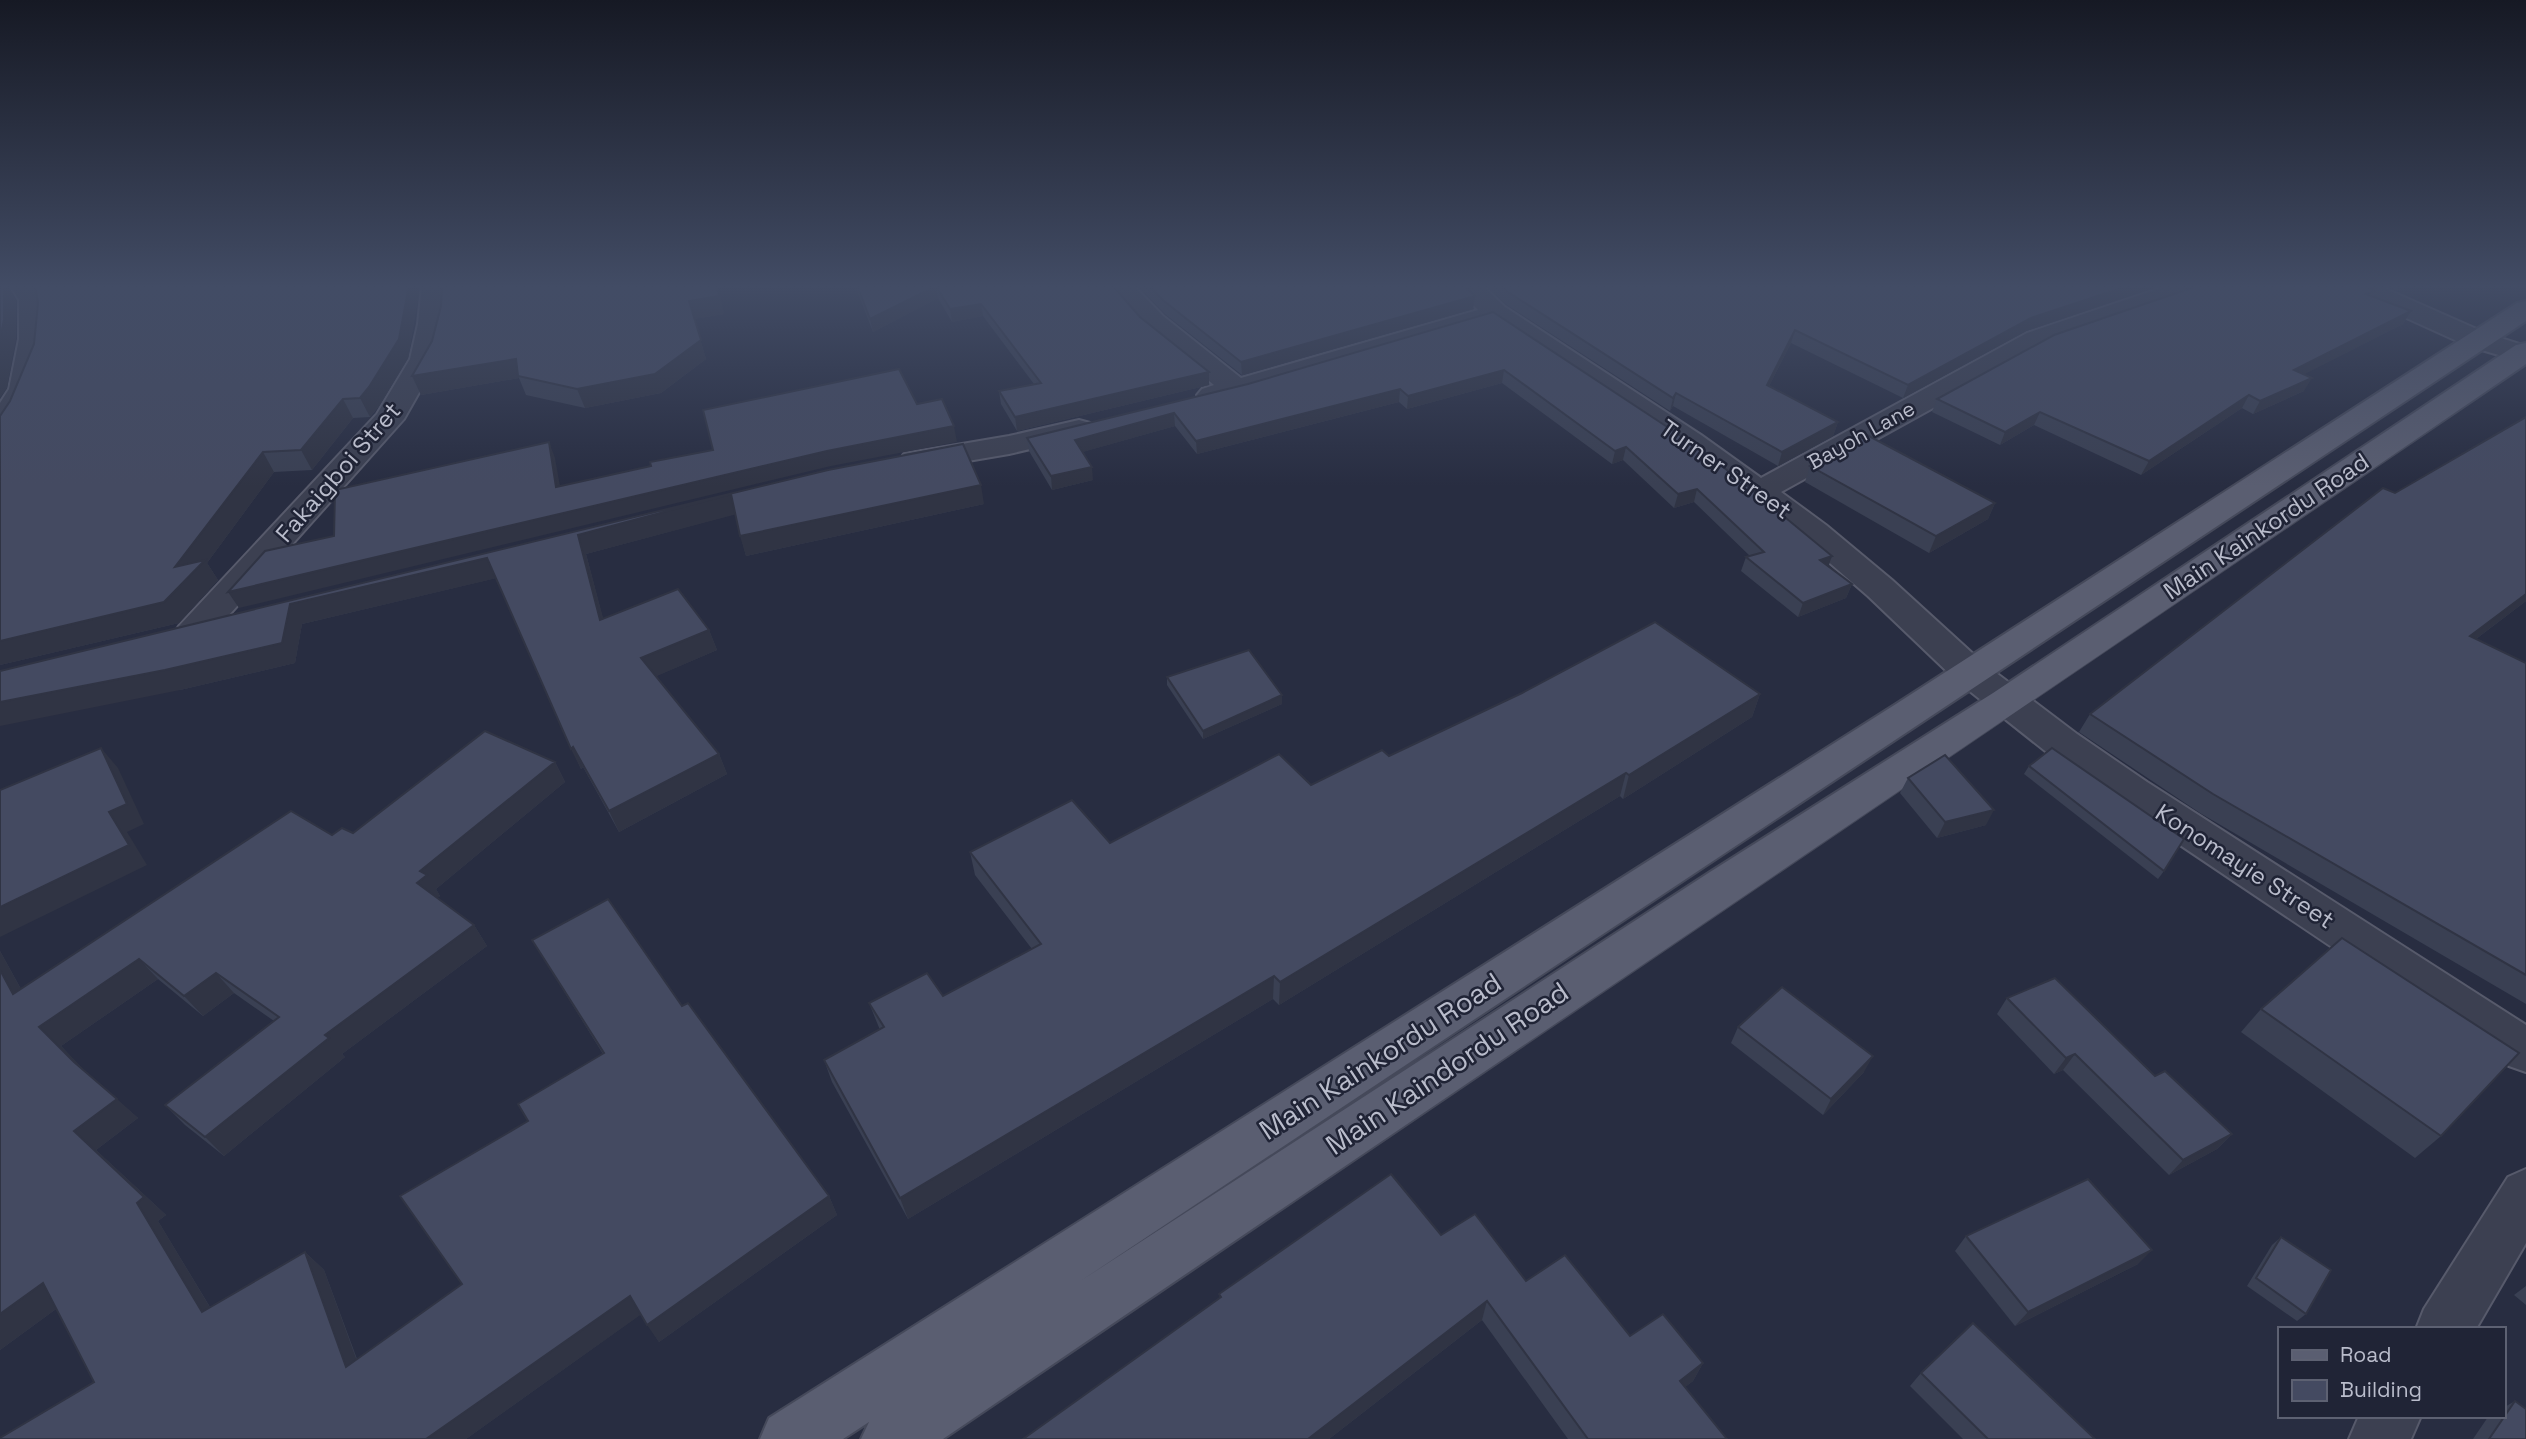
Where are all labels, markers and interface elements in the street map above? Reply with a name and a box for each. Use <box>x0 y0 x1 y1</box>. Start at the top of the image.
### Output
street label: Bayoh Lane <box>1803 394 1919 476</box>
street label: Fakaigboi Stret <box>269 395 407 549</box>
street label: Turner Street <box>1654 412 1798 526</box>
street label: Main Kainkordu Road <box>2157 446 2375 606</box>
street label: Konomayie Street <box>2150 797 2340 935</box>
street label: Main Kainkordu Road <box>1252 964 1508 1148</box>
street label: Main Kaindordu Road <box>1319 973 1575 1163</box>
legend <box>2278 1327 2505 1418</box>
text: Road <box>2340 1341 2392 1368</box>
text: Building <box>2340 1376 2422 1403</box>

